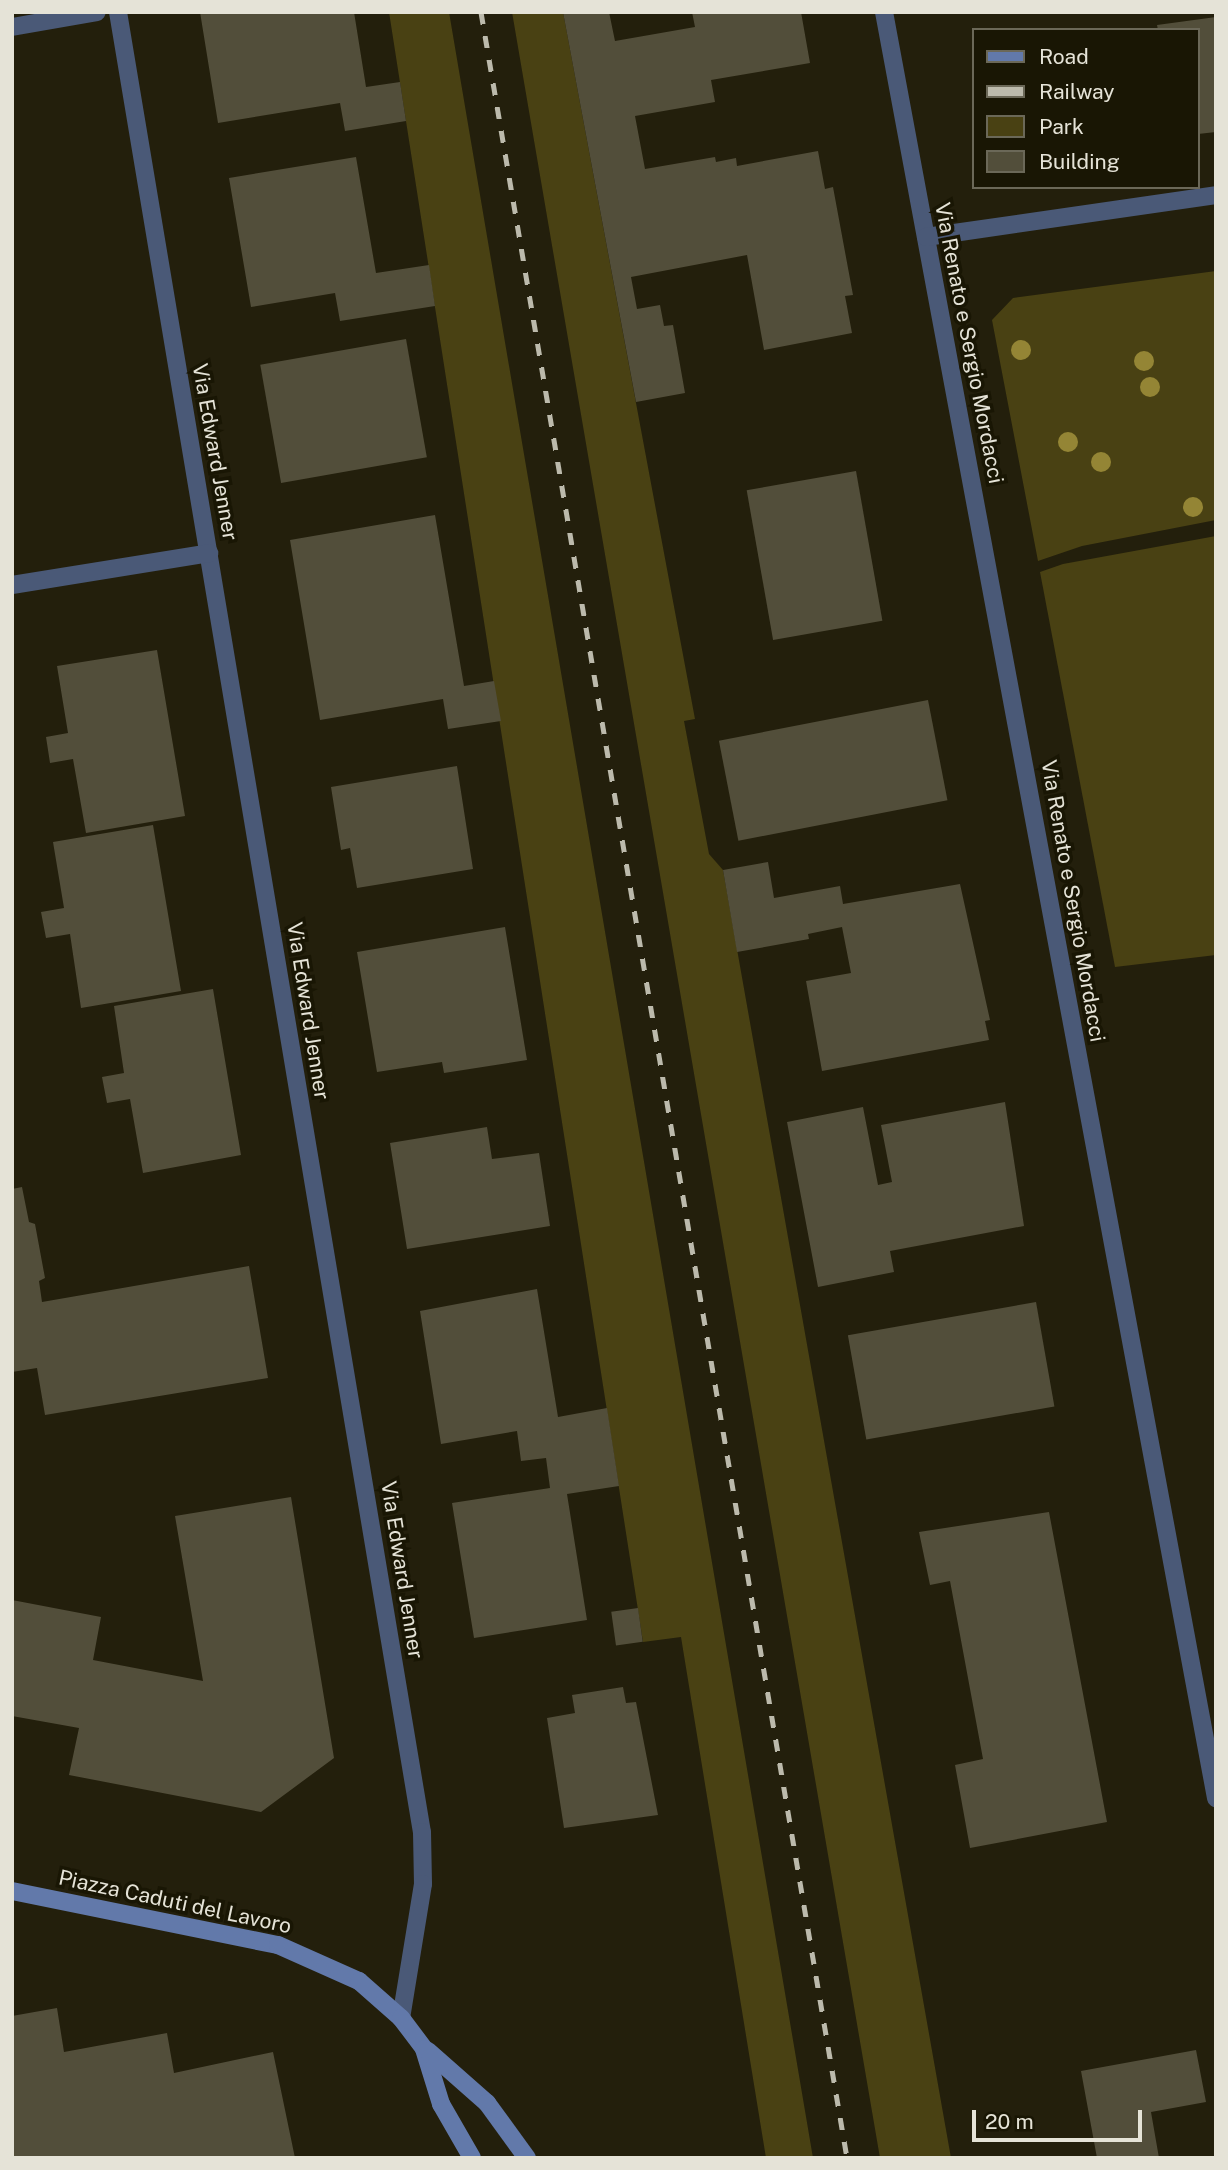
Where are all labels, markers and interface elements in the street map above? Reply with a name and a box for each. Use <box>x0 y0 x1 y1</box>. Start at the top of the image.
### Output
legend <box>972 28 1200 189</box>
text: Road <box>1039 44 1089 69</box>
text: Railway <box>1039 79 1115 104</box>
text: Park <box>1039 114 1084 139</box>
text: Building <box>1039 149 1120 174</box>
street label: Via Renato e Sergio Mordacci <box>929 200 1009 486</box>
street label: Via Edward Jenner <box>187 362 243 542</box>
street label: Via Renato e Sergio Mordacci <box>1036 758 1110 1044</box>
street label: Via Edward Jenner <box>282 920 334 1102</box>
street label: Via Edward Jenner <box>376 1479 428 1661</box>
street label: Piazza Caduti del Lavoro <box>56 1865 294 1939</box>
scale bar <box>976 2096 1146 2140</box>
text: 20 m <box>985 2109 1034 2134</box>

